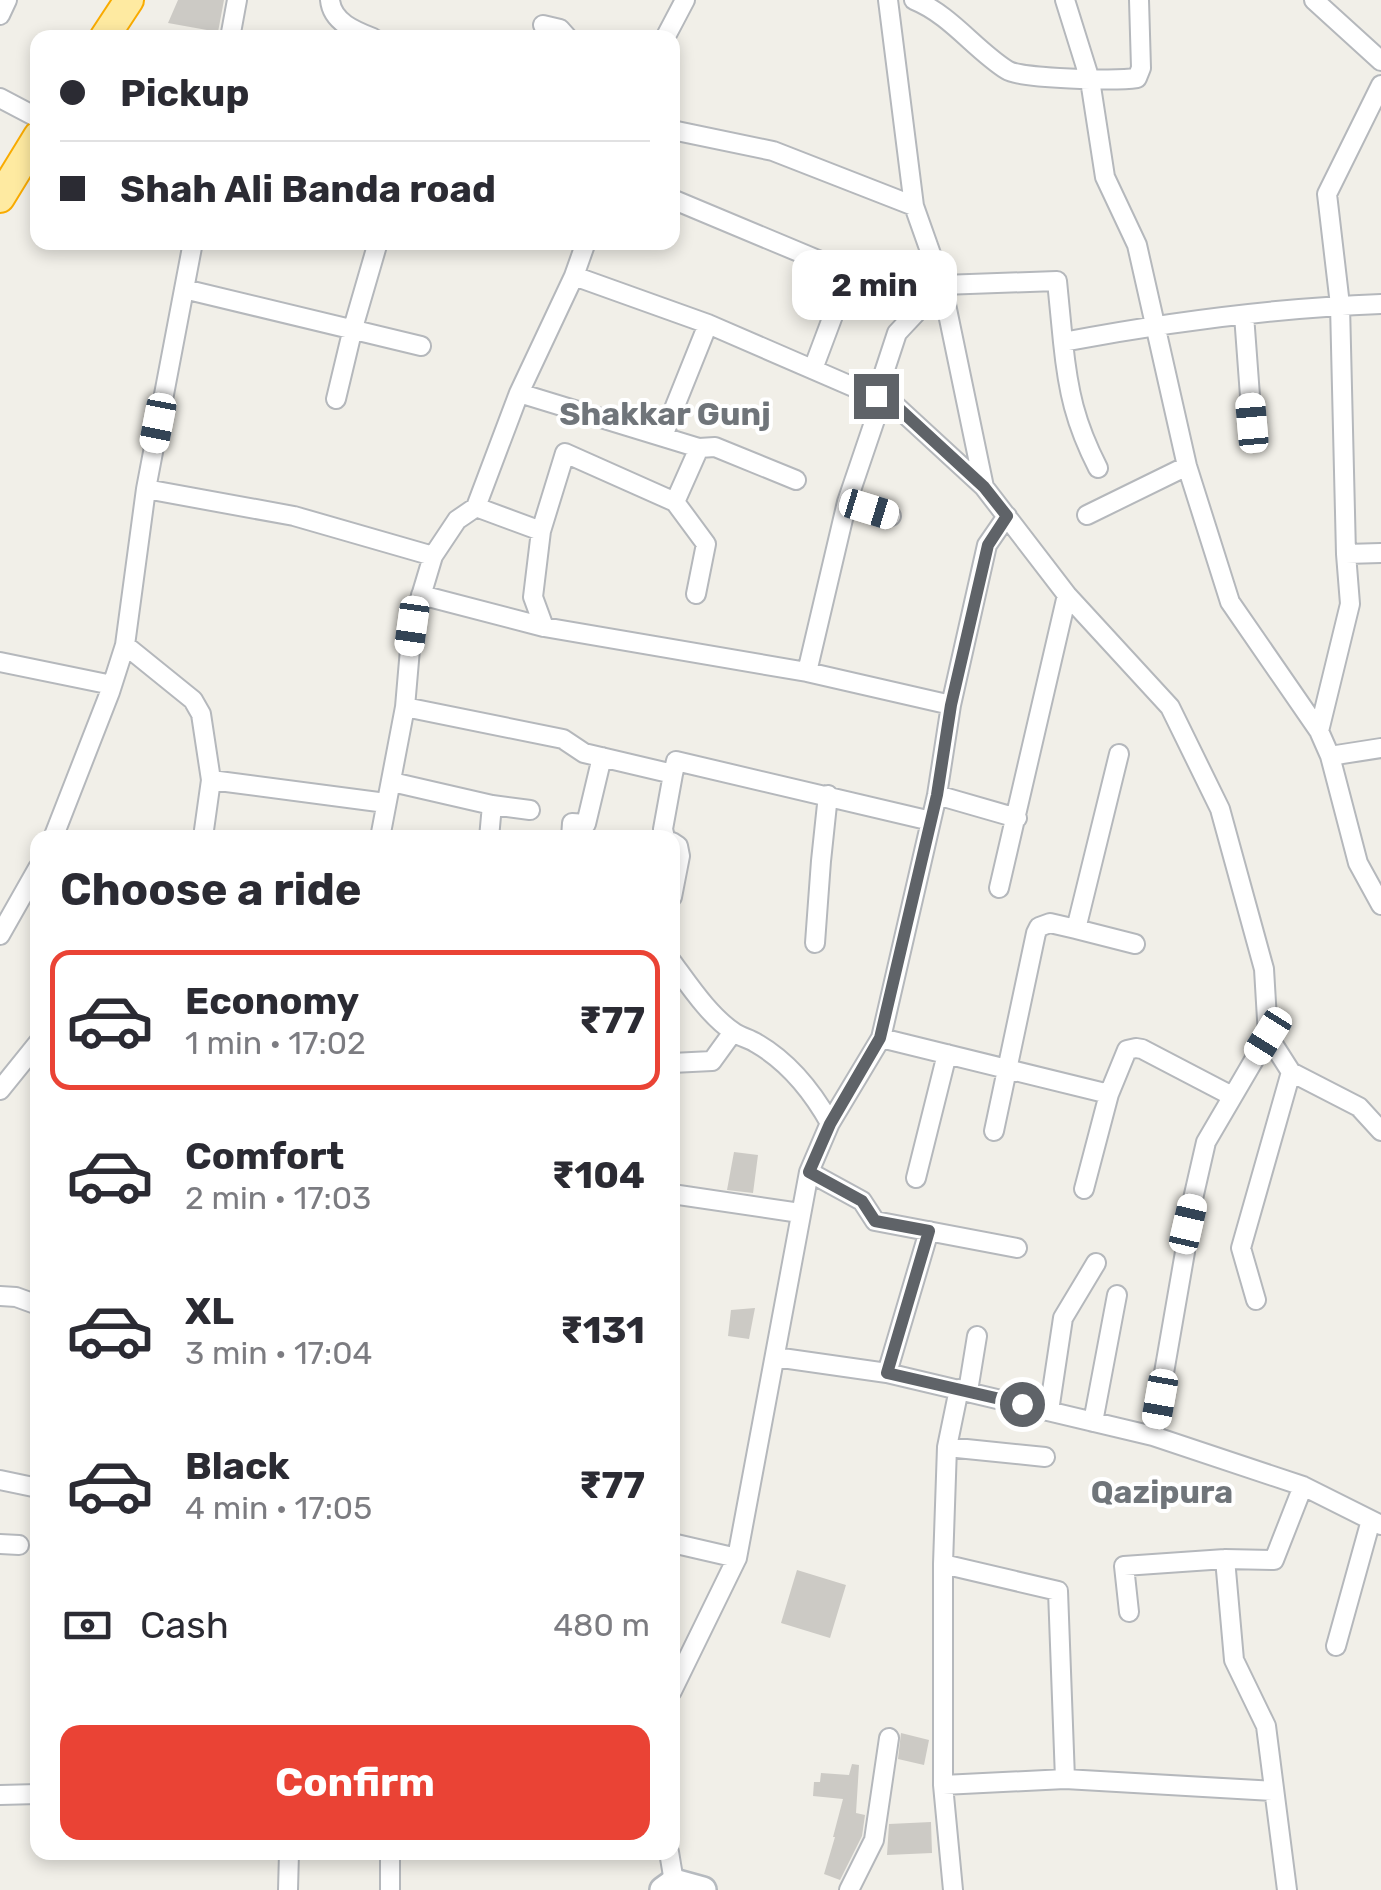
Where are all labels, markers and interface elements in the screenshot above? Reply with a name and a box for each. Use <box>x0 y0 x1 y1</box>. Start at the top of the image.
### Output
text: Pickup <box>120 70 249 116</box>
text: Shah Ali Banda road <box>120 166 496 212</box>
callout: 2 min <box>794 251 958 321</box>
text: 2 min <box>831 266 918 304</box>
route end <box>854 374 899 419</box>
car <box>138 391 178 455</box>
car <box>1234 392 1270 454</box>
district label: Shakkar Gunj <box>559 395 771 433</box>
car <box>836 486 902 532</box>
car <box>393 594 431 658</box>
text: Choose a ride <box>60 863 362 916</box>
icon: car <box>65 975 155 1065</box>
text: Economy <box>185 978 359 1024</box>
text: ₹77 <box>579 997 645 1043</box>
car <box>1239 1003 1297 1069</box>
text: 1 min · 17:02 <box>185 1024 366 1062</box>
icon: car <box>65 1130 155 1220</box>
text: Comfort <box>185 1133 344 1179</box>
text: ₹104 <box>552 1152 645 1198</box>
text: 2 min · 17:03 <box>185 1179 371 1217</box>
car <box>1167 1191 1209 1257</box>
icon: car <box>65 1285 155 1375</box>
text: XL <box>185 1288 234 1334</box>
text: ₹131 <box>560 1307 645 1353</box>
text: 3 min · 17:04 <box>185 1334 372 1372</box>
car <box>1140 1367 1180 1431</box>
route start <box>1000 1382 1045 1427</box>
icon: car <box>65 1440 155 1530</box>
text: Black <box>185 1443 290 1489</box>
text: ₹77 <box>579 1462 645 1508</box>
district label: Qazipura <box>1091 1473 1233 1511</box>
text: 4 min · 17:05 <box>185 1489 372 1527</box>
icon: cash <box>60 1598 115 1653</box>
text: Cash <box>140 1602 229 1648</box>
text: 480 m <box>553 1606 650 1644</box>
button: Confirm <box>60 1725 650 1840</box>

